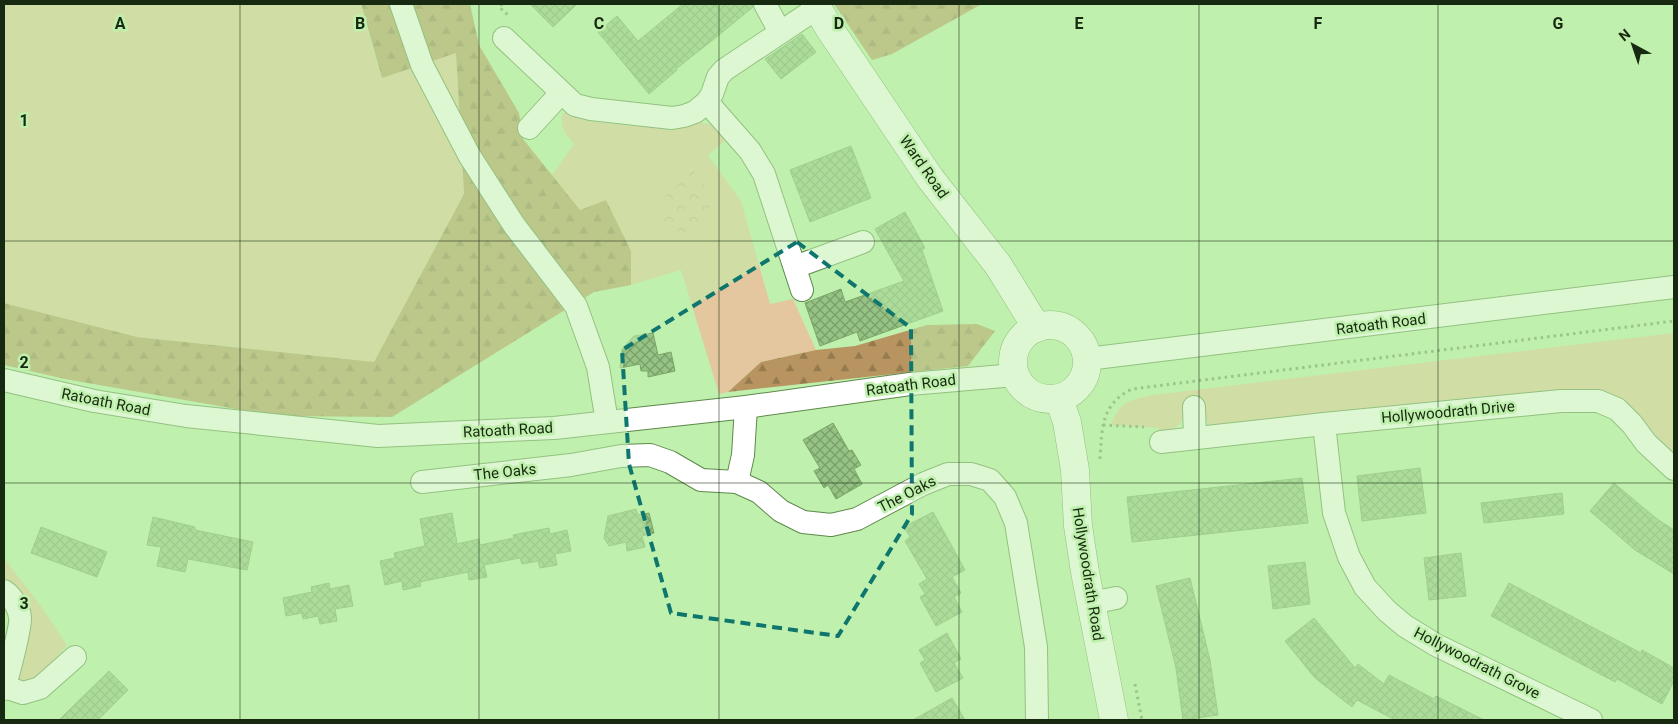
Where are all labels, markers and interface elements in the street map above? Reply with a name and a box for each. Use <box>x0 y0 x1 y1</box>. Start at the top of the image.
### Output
text: A <box>115 14 126 33</box>
text: B <box>355 14 365 33</box>
text: C <box>594 14 604 33</box>
text: D <box>834 14 844 33</box>
text: E <box>1075 14 1084 33</box>
text: F <box>1314 14 1323 33</box>
text: G <box>1553 14 1564 33</box>
north arrow <box>1608 20 1658 70</box>
text: N <box>1616 26 1634 44</box>
text: 1 <box>19 111 29 130</box>
street label: Ward Road <box>896 132 952 202</box>
street label: Ratoath Road <box>1335 310 1427 338</box>
text: 2 <box>19 353 29 372</box>
street label: Ratoath Road <box>865 371 957 399</box>
street label: Ratoath Road <box>60 385 152 419</box>
street label: Hollywoodrath Drive <box>1380 397 1516 427</box>
street label: Ratoath Road <box>462 419 554 441</box>
street label: The Oaks <box>473 460 537 484</box>
street label: The Oaks <box>875 472 939 516</box>
street label: Hollywoodrath Road <box>1069 506 1107 642</box>
text: 3 <box>19 594 29 613</box>
street label: Hollywoodrath Grove <box>1411 623 1543 703</box>

